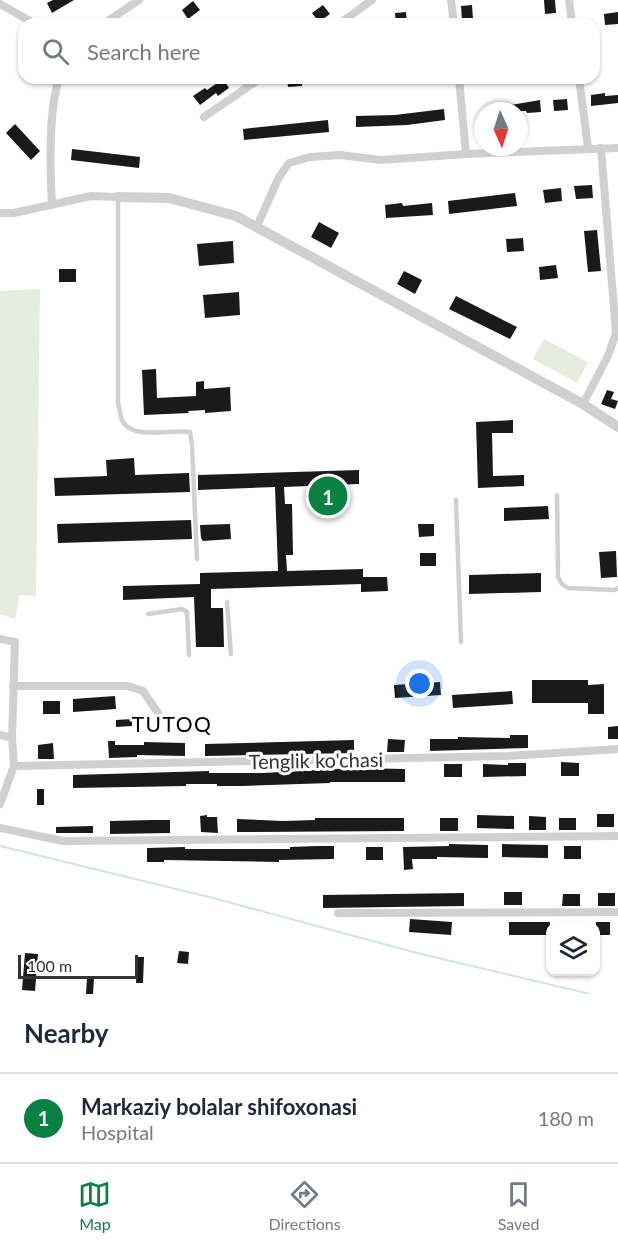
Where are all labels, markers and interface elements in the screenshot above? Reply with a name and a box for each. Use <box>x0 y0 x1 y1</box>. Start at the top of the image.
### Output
search box <box>18 18 600 84</box>
icon: search <box>39 35 72 68</box>
text: Search here <box>87 38 200 65</box>
north arrow <box>474 102 528 156</box>
pin: 1 <box>308 474 348 518</box>
your location <box>405 669 434 698</box>
district label: TUTOQ <box>132 711 212 736</box>
street label: Tenglik ko'chasi <box>249 747 383 773</box>
map controls <box>546 922 600 976</box>
button: layers <box>546 922 600 976</box>
scale bar <box>18 952 138 980</box>
text: 100 m <box>27 956 72 975</box>
text: Nearby <box>24 1017 109 1049</box>
text: Markaziy bolalar shifoxonasi <box>81 1093 357 1120</box>
text: 1 <box>38 1106 49 1130</box>
text: 180 m <box>538 1106 594 1130</box>
text: Hospital <box>81 1120 154 1144</box>
tab: Map <box>78 1178 111 1233</box>
tab: Directions <box>268 1178 341 1233</box>
tab: Saved <box>498 1178 539 1233</box>

